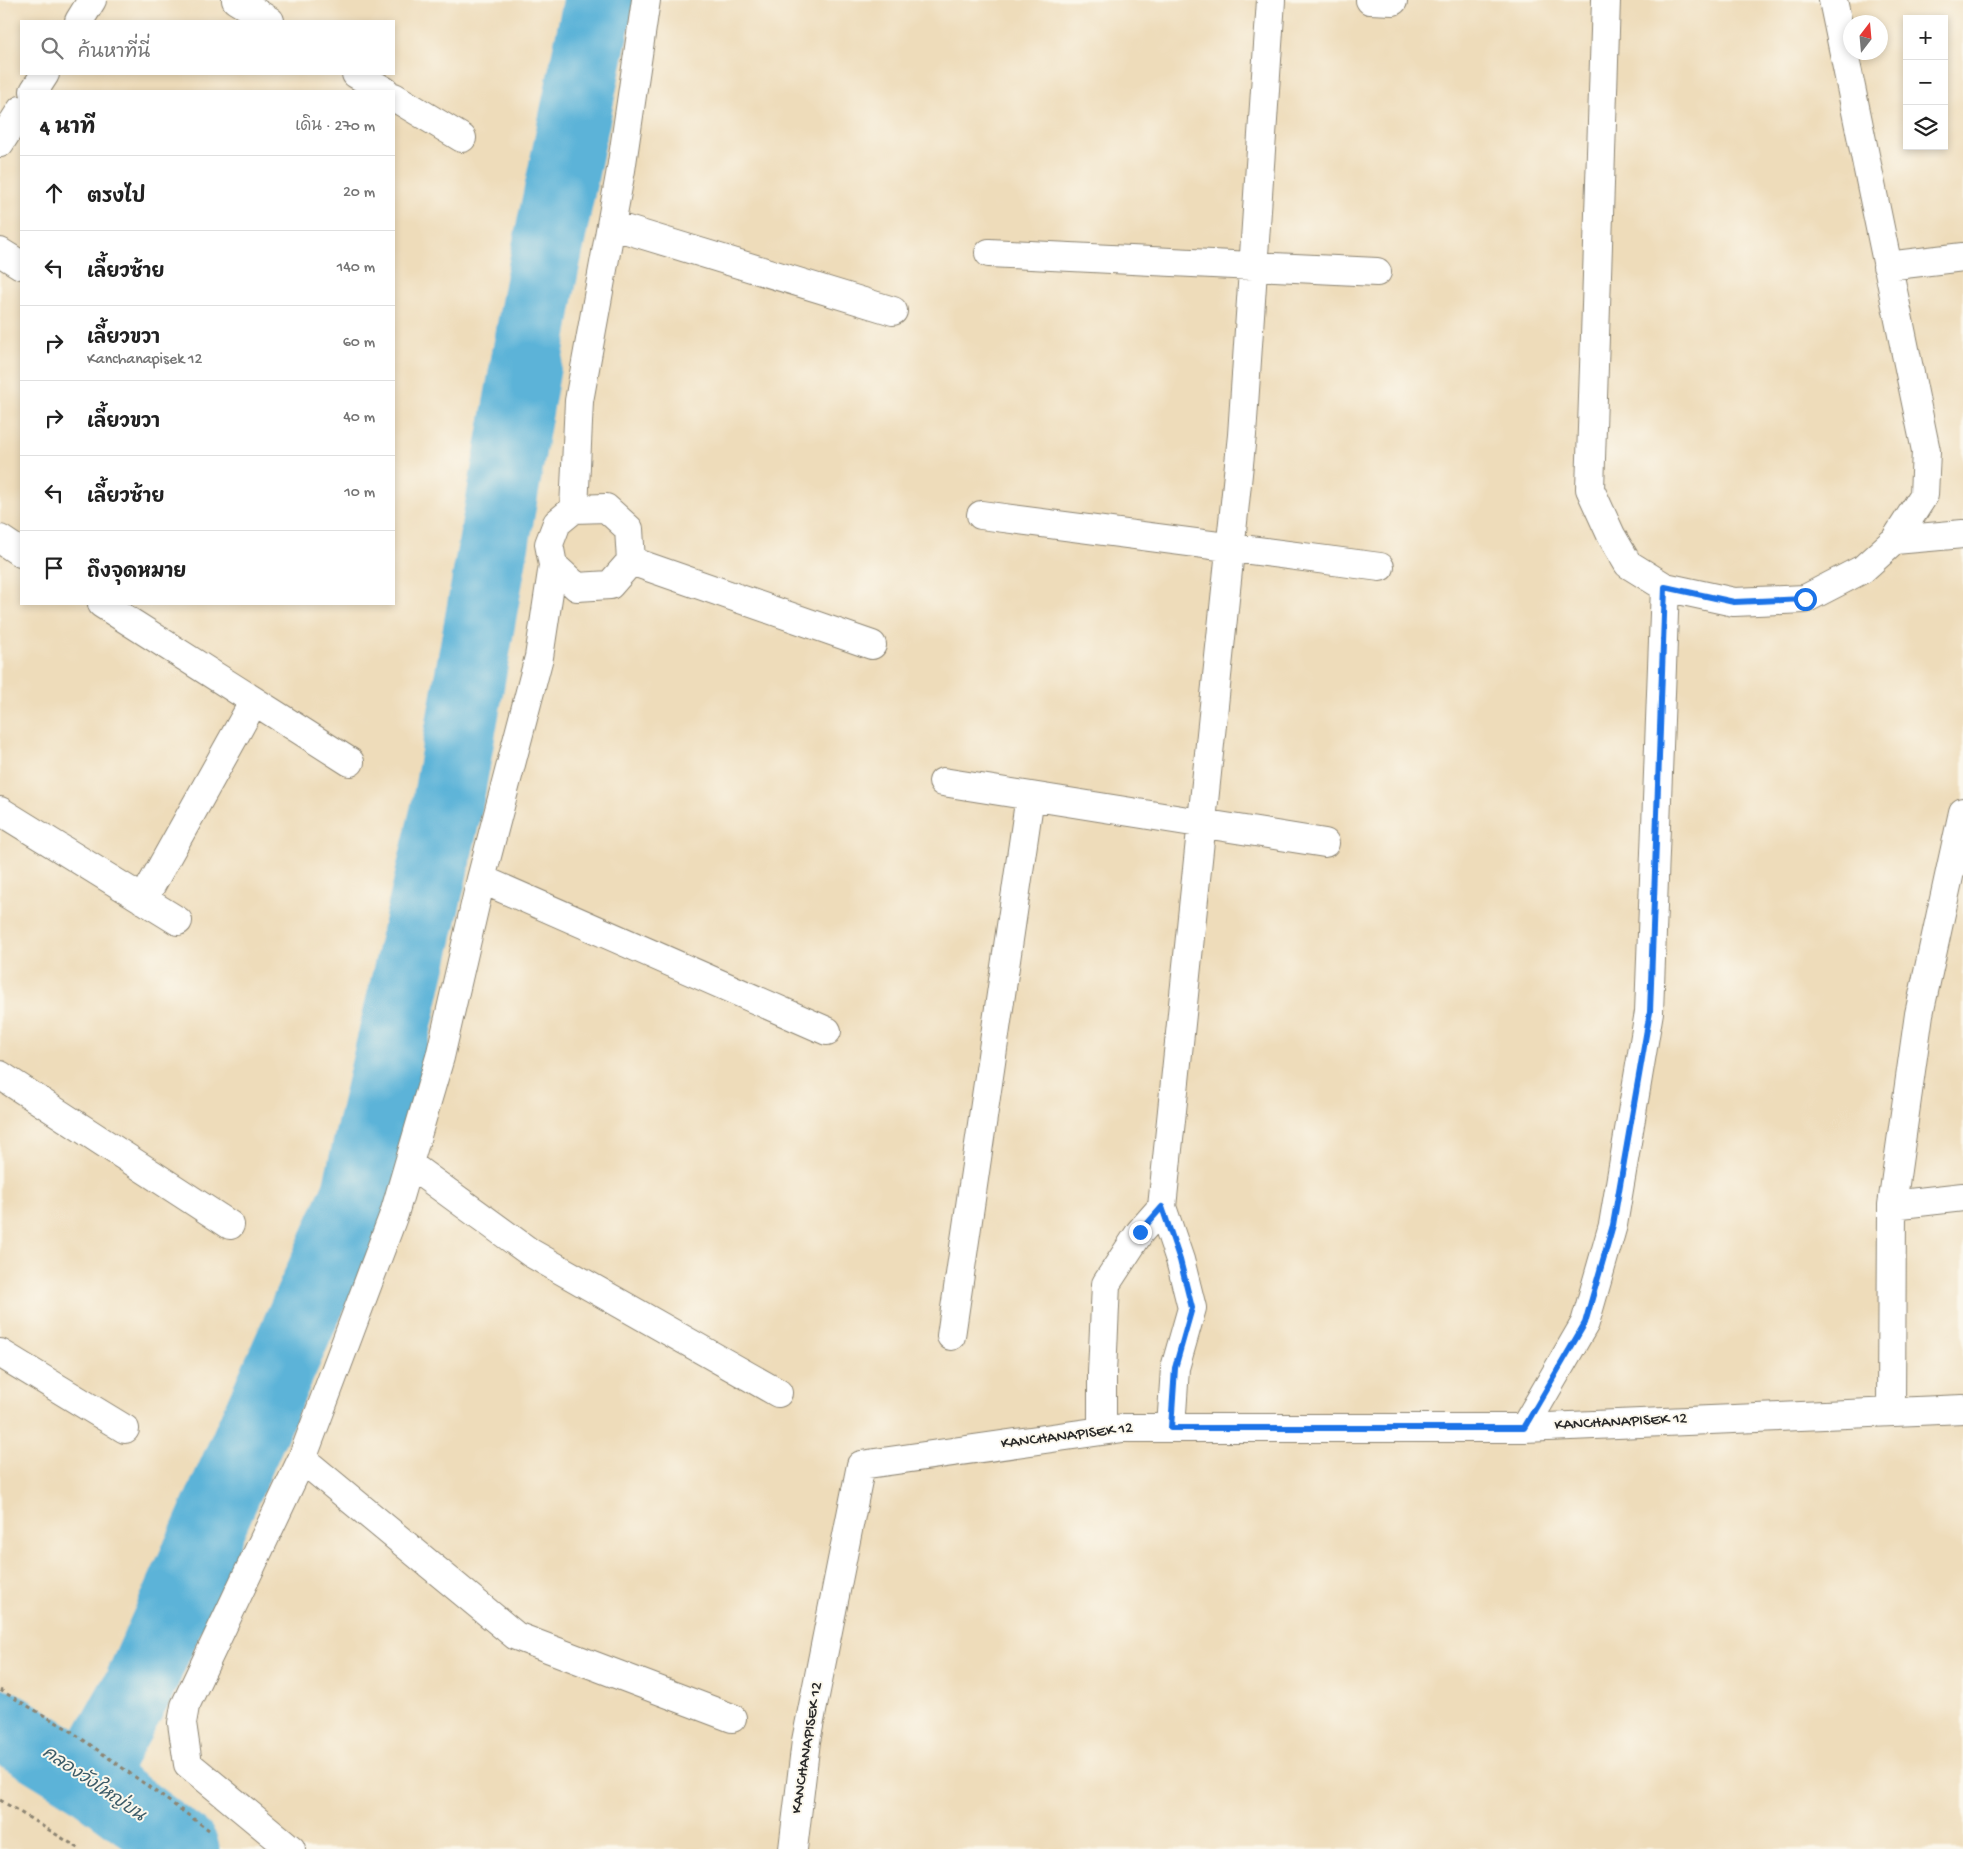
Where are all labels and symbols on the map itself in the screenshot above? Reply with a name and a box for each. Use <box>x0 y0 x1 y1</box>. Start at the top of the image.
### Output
north arrow <box>1843 15 1888 60</box>
route start <box>1794 588 1817 611</box>
route end <box>1129 1221 1152 1244</box>
street label: KANCHANAPISEK 12 <box>1554 1410 1688 1436</box>
street label: KANCHANAPISEK 12 <box>1000 1419 1134 1455</box>
street label: KANCHANAPISEK 12 <box>788 1681 828 1815</box>
water label: คลองวังใหญ่บน <box>38 1740 151 1828</box>

